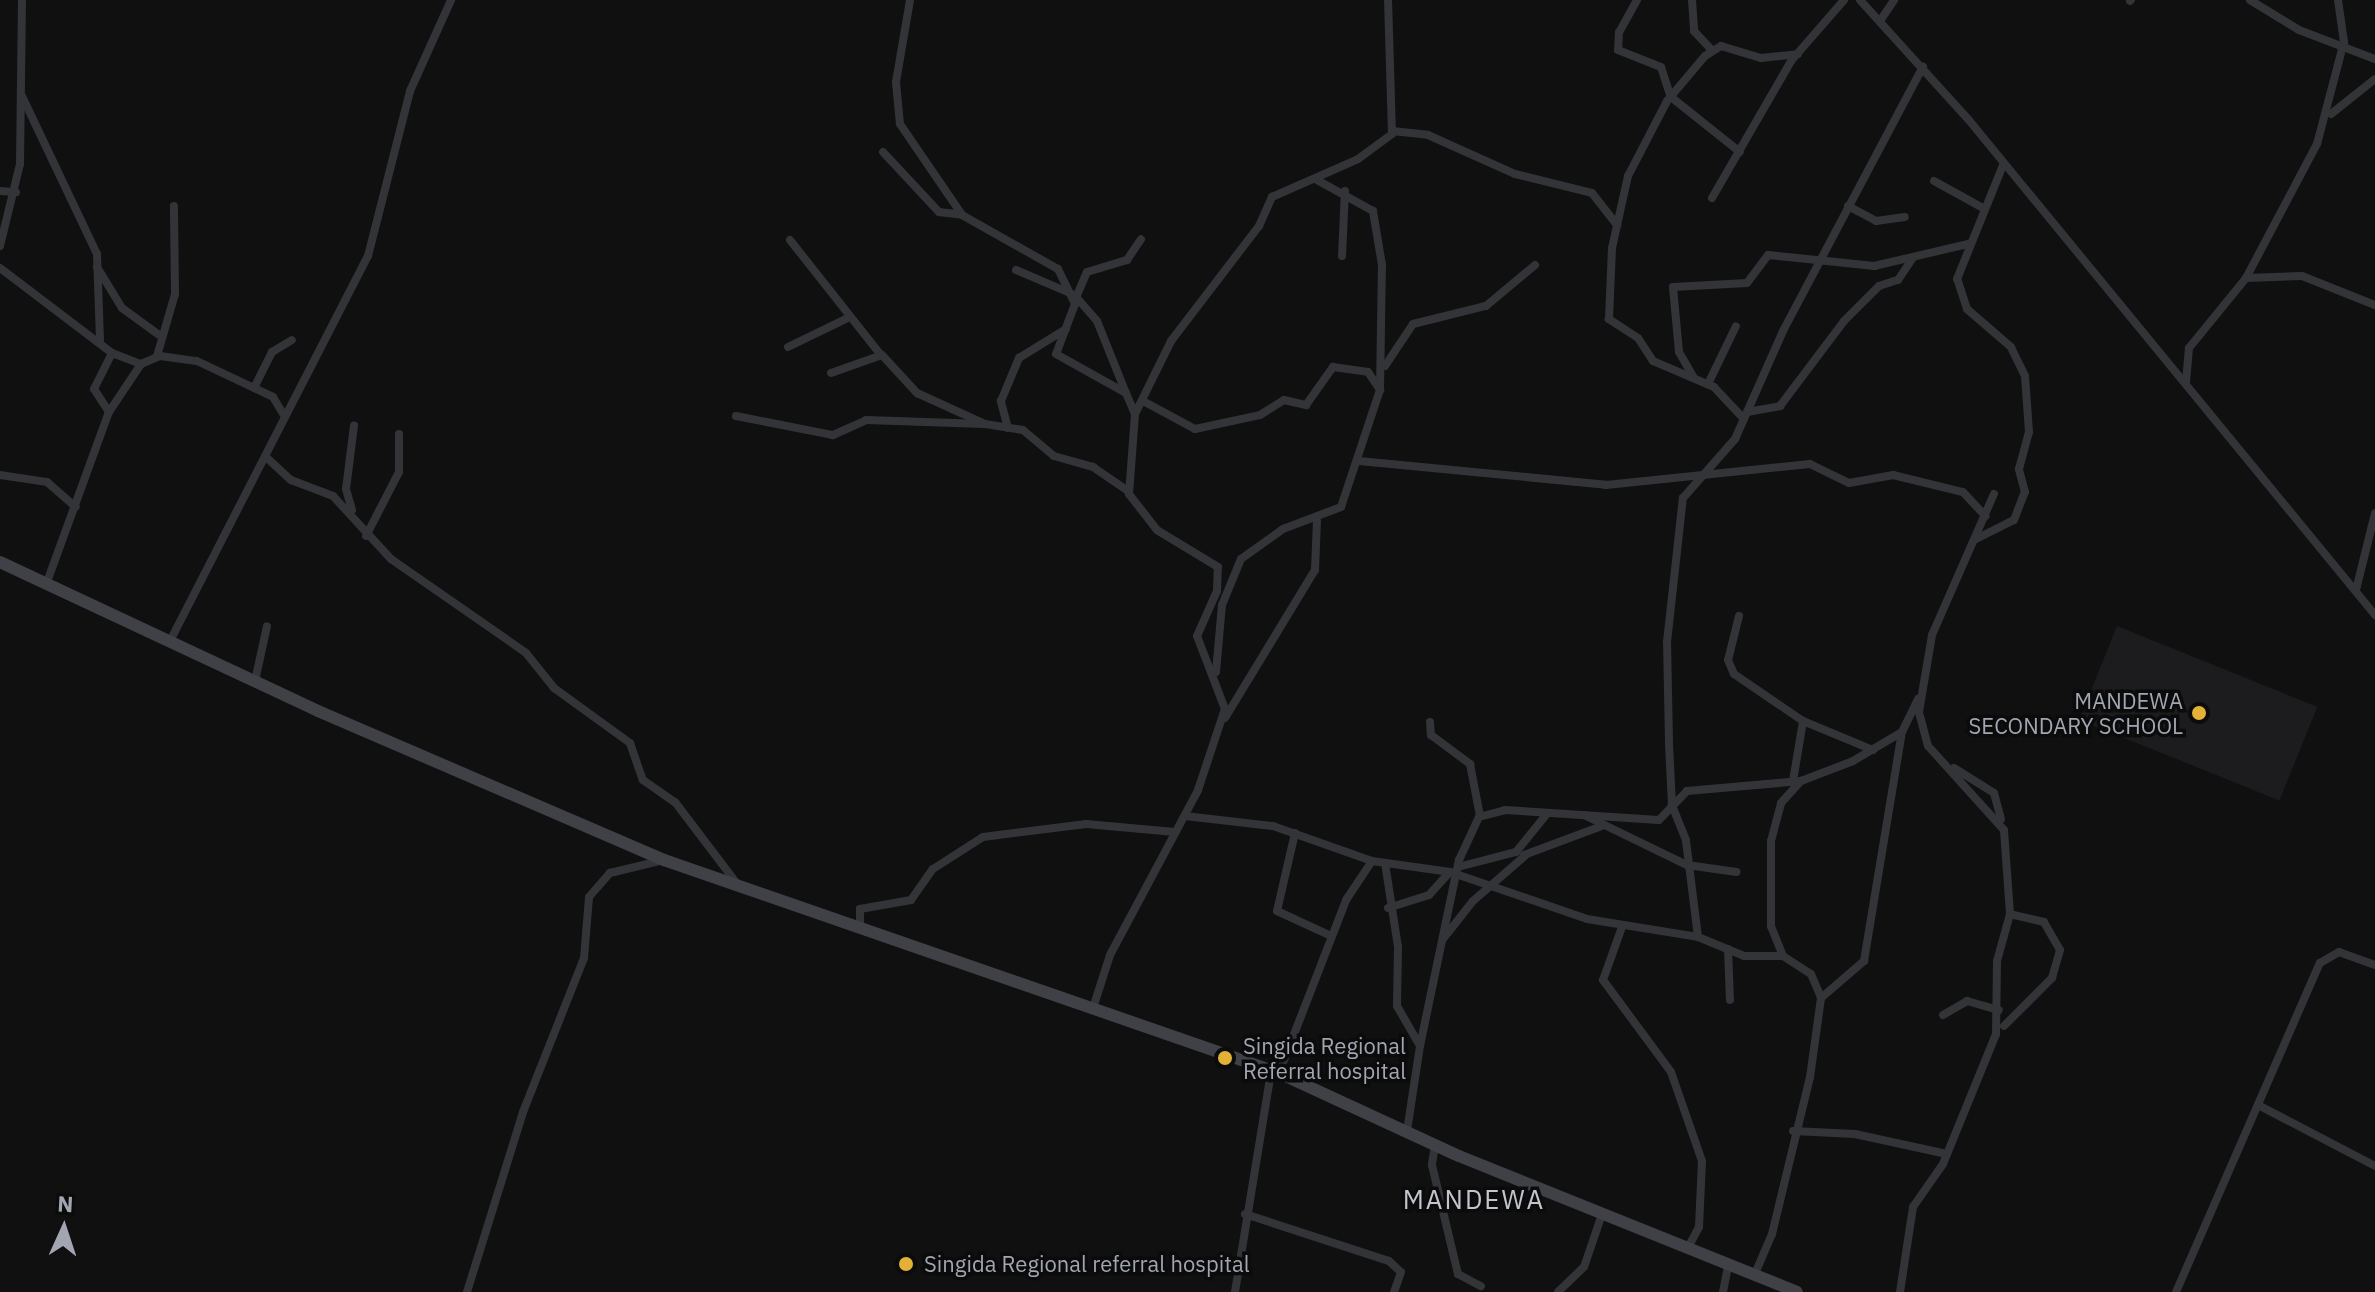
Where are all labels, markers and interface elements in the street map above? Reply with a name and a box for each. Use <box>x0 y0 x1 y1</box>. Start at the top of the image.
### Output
place label: MANDEWA SECONDARY SCHOOL <box>1969 687 2183 738</box>
marker: MANDEWA SECONDARY SCHOOL <box>2190 704 2208 722</box>
place label: Singida Regional Referral hospital <box>1243 1032 1406 1084</box>
marker: Singida Regional Referral hospital <box>1214 1047 1236 1069</box>
district label: MANDEWA <box>1403 1184 1545 1216</box>
north arrow <box>24 1188 104 1268</box>
text: N <box>57 1189 74 1218</box>
place label: Singida Regional referral hospital <box>924 1251 1250 1277</box>
marker: Singida Regional referral hospital <box>895 1253 917 1275</box>

